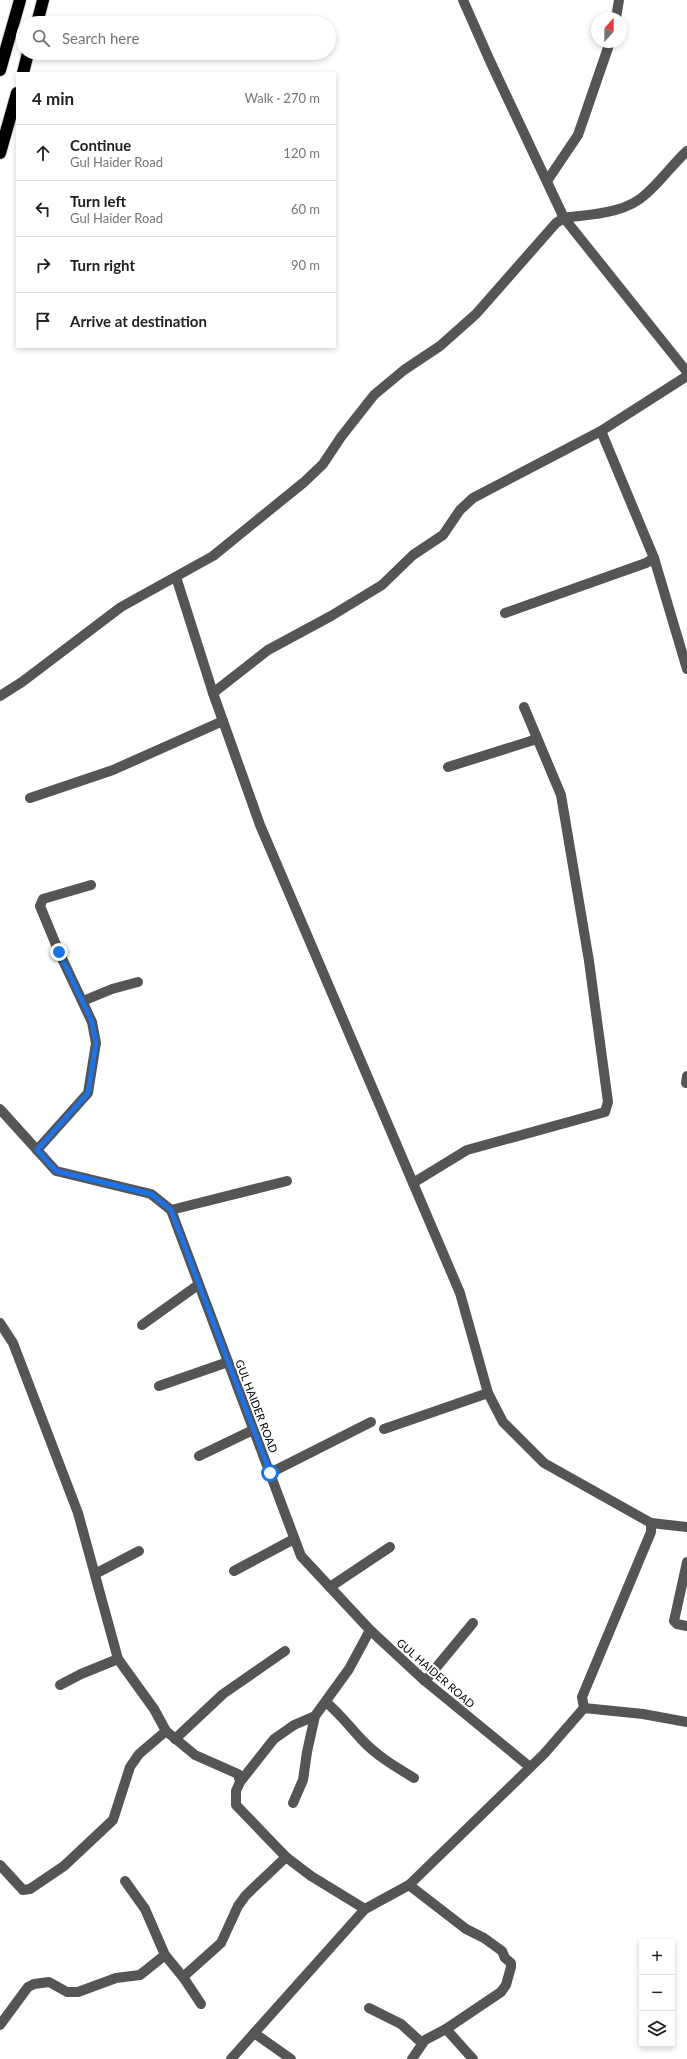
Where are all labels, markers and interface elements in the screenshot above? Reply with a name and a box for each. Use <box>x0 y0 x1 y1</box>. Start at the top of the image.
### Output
north arrow <box>591 12 627 48</box>
search box <box>16 16 336 60</box>
icon: search <box>30 27 52 49</box>
text: Search here <box>62 29 139 47</box>
text: 4 min <box>32 88 74 109</box>
text: Walk · 270 m <box>244 90 320 106</box>
text: Continue <box>70 136 131 154</box>
icon: ahead <box>32 142 54 164</box>
text: 120 m <box>283 145 320 161</box>
text: Gul Haider Road <box>70 154 163 170</box>
text: Turn left <box>70 192 126 210</box>
icon: left <box>32 198 54 220</box>
text: 60 m <box>291 201 320 217</box>
text: Gul Haider Road <box>70 210 163 226</box>
icon: right <box>32 254 54 276</box>
text: Turn right <box>70 256 135 274</box>
text: 90 m <box>291 257 320 273</box>
icon: arrive <box>32 310 54 332</box>
text: Arrive at destination <box>70 312 207 330</box>
route end <box>50 943 68 961</box>
street label: GUL HAIDER ROAD <box>233 1358 281 1454</box>
route start <box>261 1464 279 1482</box>
street label: GUL HAIDER ROAD <box>394 1636 478 1710</box>
map controls <box>639 1939 675 2047</box>
button: + <box>639 1939 675 1975</box>
button: − <box>639 1975 675 2011</box>
button: layers <box>639 2011 675 2047</box>

